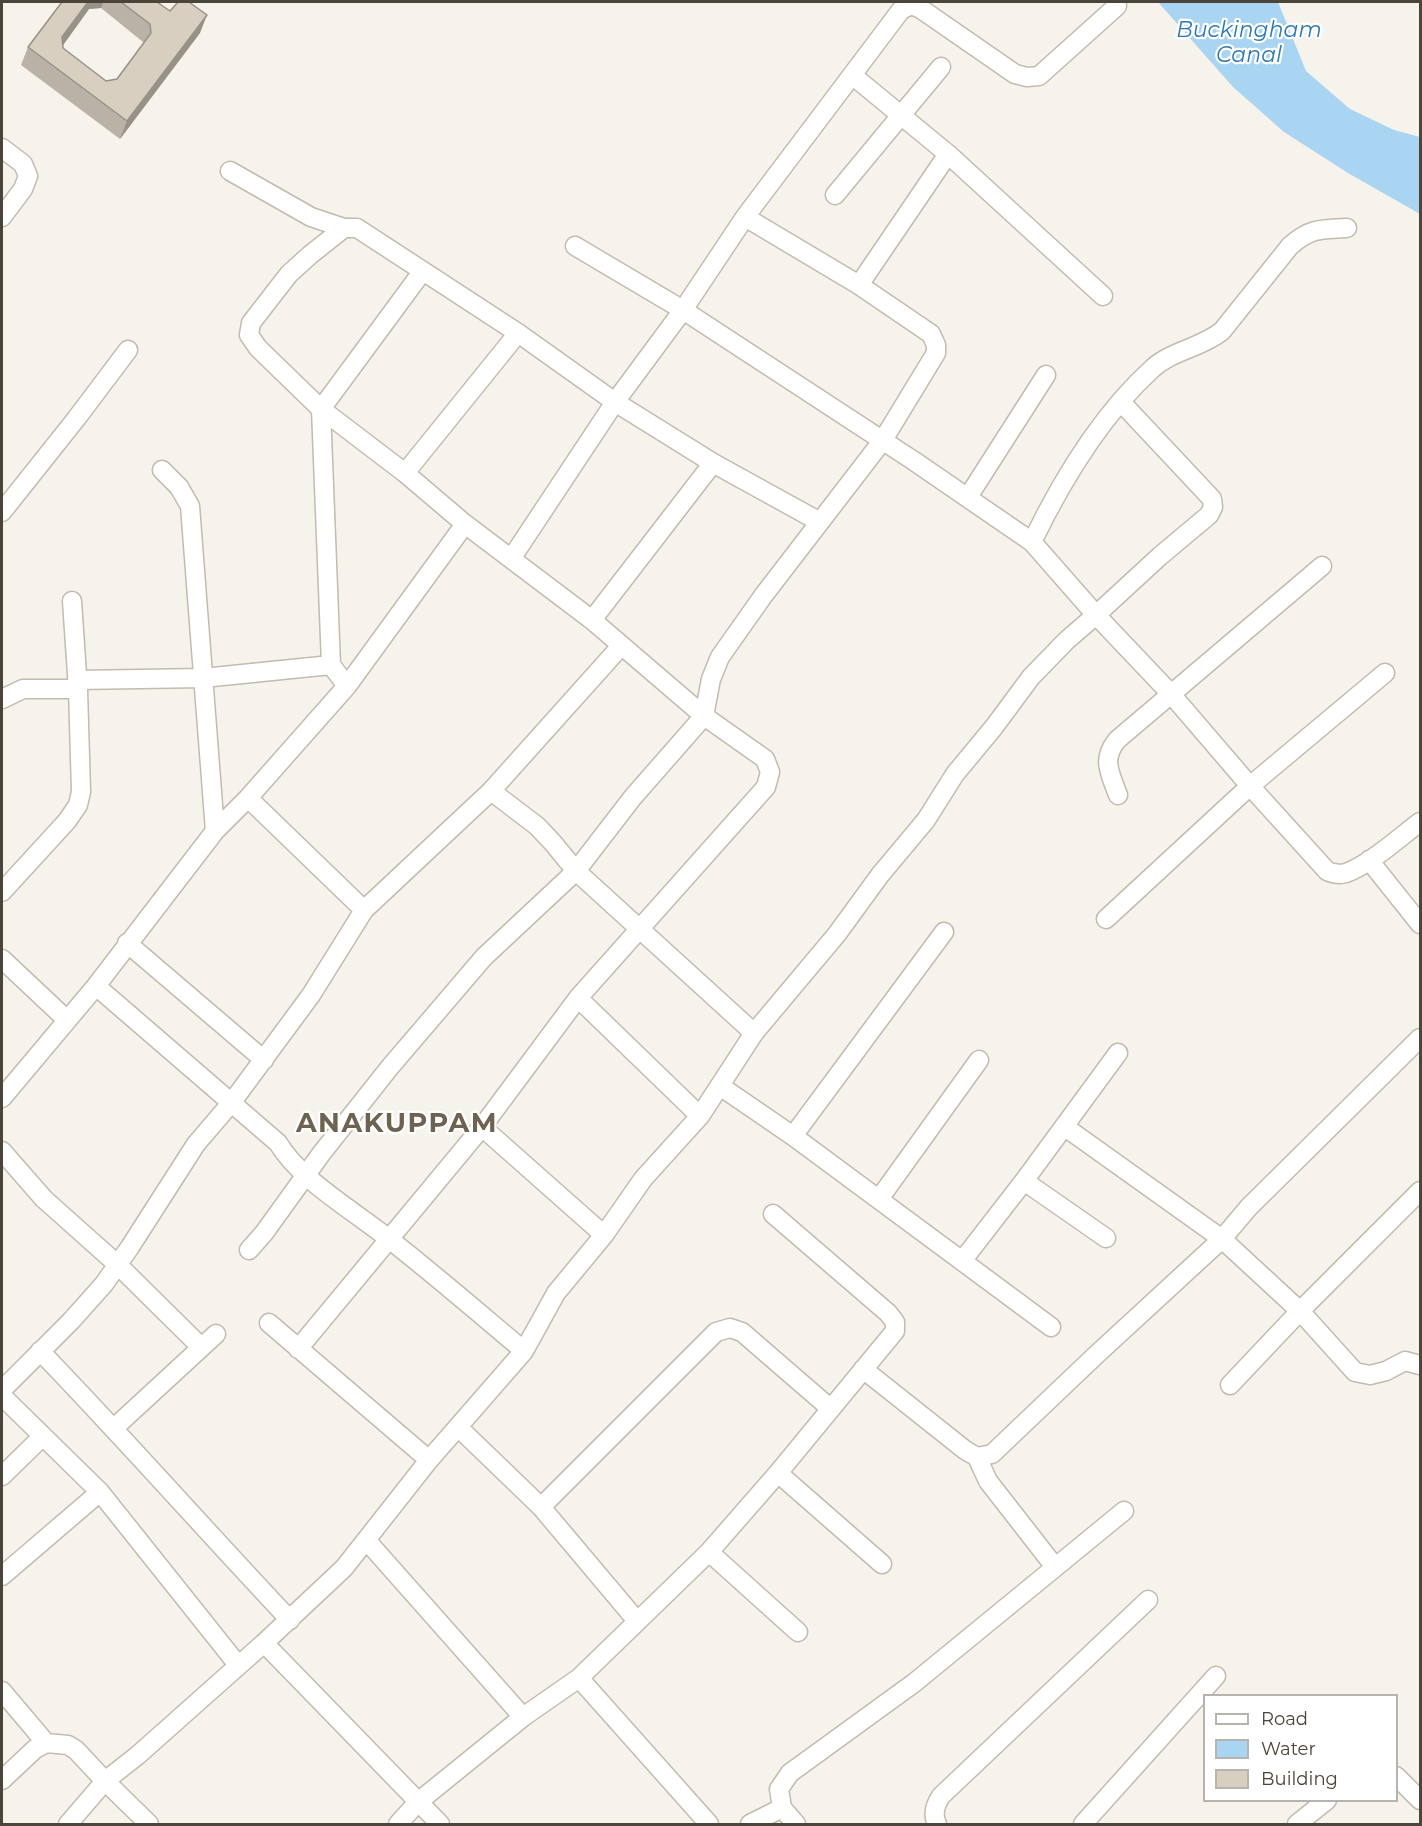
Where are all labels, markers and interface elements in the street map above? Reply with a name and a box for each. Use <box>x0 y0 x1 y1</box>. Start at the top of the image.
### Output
water label: Buckingham Canal <box>1176 18 1322 70</box>
district label: ANAKUPPAM <box>296 1108 498 1140</box>
legend <box>1203 1694 1398 1802</box>
text: Road <box>1261 1708 1308 1730</box>
text: Water <box>1261 1738 1316 1760</box>
text: Building <box>1261 1768 1338 1790</box>

